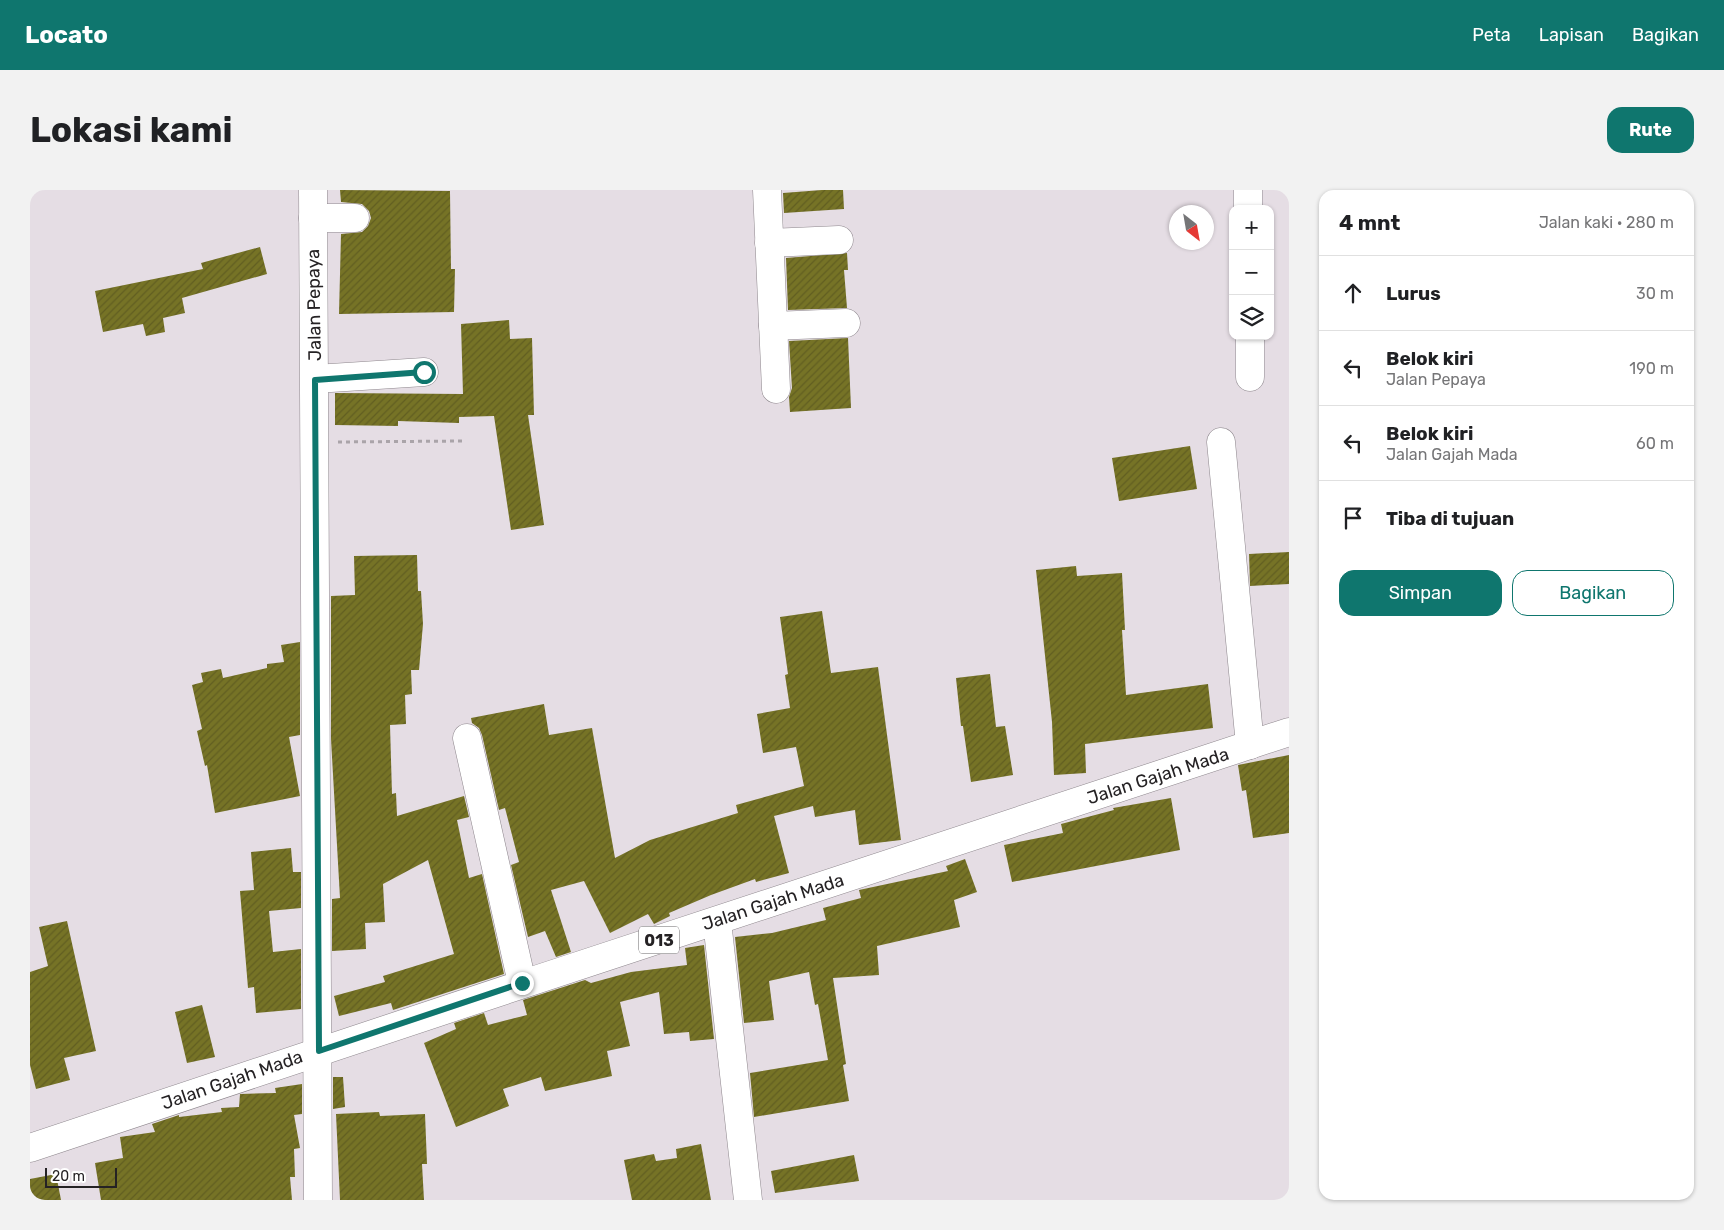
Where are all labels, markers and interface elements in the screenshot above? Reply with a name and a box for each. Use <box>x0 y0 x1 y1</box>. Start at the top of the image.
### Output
text: Locato <box>25 21 108 49</box>
text: Peta <box>1472 24 1511 46</box>
text: Lapisan <box>1539 24 1604 46</box>
text: Bagikan <box>1632 24 1699 46</box>
button: Rute <box>1607 107 1694 153</box>
text: Lokasi kami <box>30 109 233 151</box>
north arrow <box>1169 205 1214 250</box>
map controls <box>1229 205 1274 340</box>
button: + <box>1229 205 1274 250</box>
text: 4 mnt <box>1339 210 1400 235</box>
text: Jalan kaki · 280 m <box>1539 213 1674 232</box>
street label: Jalan Pepaya <box>302 249 326 361</box>
button: − <box>1229 250 1274 295</box>
icon: ahead <box>1339 279 1367 307</box>
text: Lurus <box>1386 282 1441 305</box>
text: 30 m <box>1636 284 1674 303</box>
button: layers <box>1229 295 1274 340</box>
text: Belok kiri <box>1386 347 1473 370</box>
icon: left <box>1339 354 1367 382</box>
text: 190 m <box>1629 359 1674 378</box>
route start <box>413 361 436 384</box>
text: Jalan Pepaya <box>1386 370 1486 389</box>
text: Belok kiri <box>1386 422 1473 445</box>
icon: left <box>1339 429 1367 457</box>
text: 60 m <box>1636 434 1674 453</box>
text: Jalan Gajah Mada <box>1386 445 1518 464</box>
icon: arrive <box>1339 504 1367 532</box>
text: Tiba di tujuan <box>1386 507 1514 530</box>
button: Simpan <box>1339 570 1502 616</box>
button: Bagikan <box>1512 570 1674 616</box>
street label: Jalan Gajah Mada <box>1084 743 1232 809</box>
street label: Jalan Gajah Mada <box>699 869 847 935</box>
road number: 013 <box>639 926 679 954</box>
route end <box>511 972 534 995</box>
street label: Jalan Gajah Mada <box>158 1046 306 1114</box>
scale bar <box>45 1165 118 1188</box>
text: 20 m <box>52 1168 85 1185</box>

